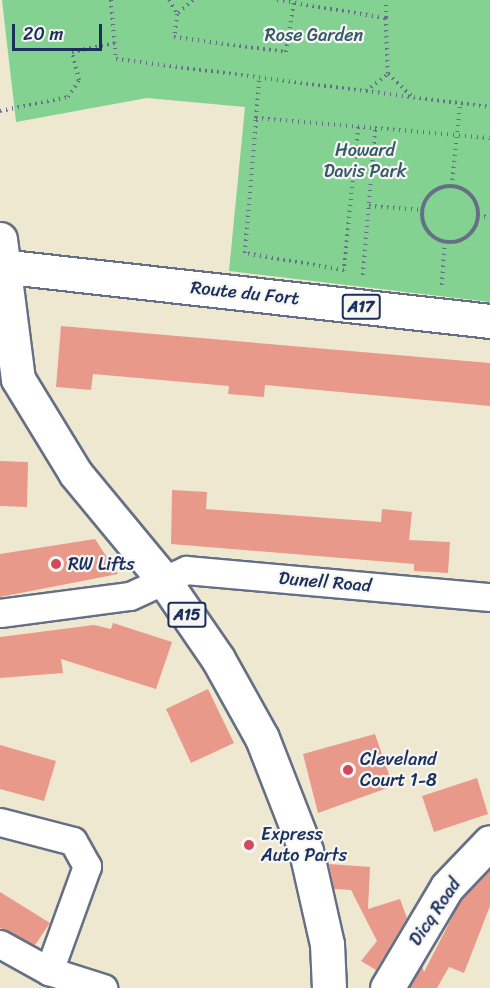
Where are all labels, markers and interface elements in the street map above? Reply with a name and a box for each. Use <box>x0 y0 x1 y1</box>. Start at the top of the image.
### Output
scale bar <box>15 12 105 50</box>
text: 20 m <box>23 18 63 50</box>
park label: Rose Garden <box>265 24 363 46</box>
park label: Howard Davis Park <box>324 140 406 182</box>
street label: Route du Fort <box>190 277 300 309</box>
road number: A17 <box>342 294 380 320</box>
place label: RW Lifts <box>68 553 134 575</box>
marker: RW Lifts <box>49 557 63 571</box>
street label: Dunell Road <box>278 567 372 597</box>
road number: A15 <box>166 602 208 628</box>
place label: Cleveland Court 1-8 <box>360 749 437 792</box>
marker: Cleveland Court 1-8 <box>341 763 355 777</box>
place label: Express Auto Parts <box>261 824 347 866</box>
marker: Express Auto Parts <box>242 838 256 852</box>
street label: Dicq Road <box>405 874 465 950</box>

